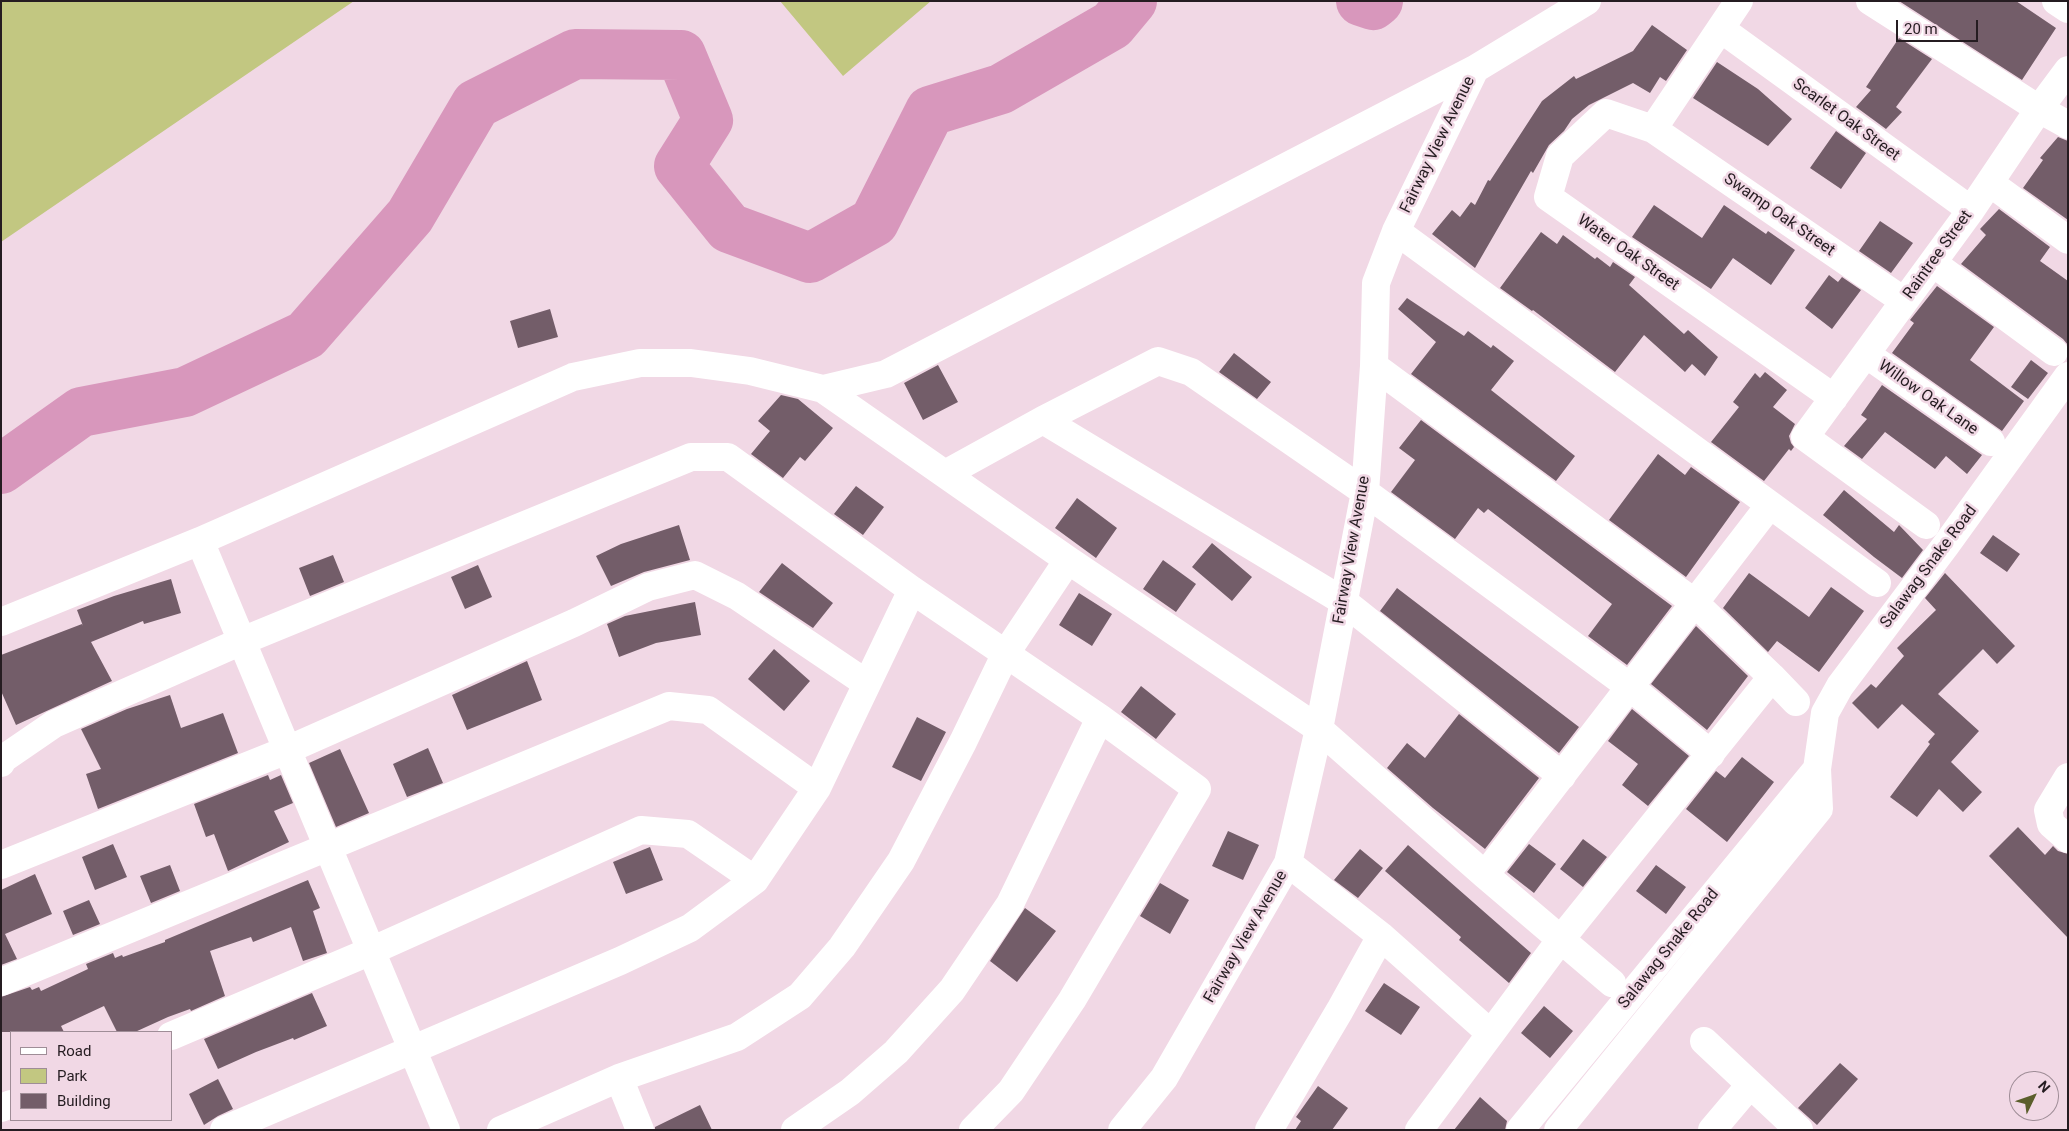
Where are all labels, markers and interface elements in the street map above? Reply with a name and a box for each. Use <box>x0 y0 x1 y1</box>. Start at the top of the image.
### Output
scale bar <box>1899 10 1982 42</box>
text: 20 m <box>1904 20 1938 38</box>
street label: Fairway View Avenue <box>1397 73 1479 217</box>
street label: Scarlet Oak Street <box>1789 75 1903 165</box>
street label: Swamp Oak Street <box>1720 170 1838 260</box>
street label: Raintree Street <box>1899 207 1977 303</box>
street label: Water Oak Street <box>1573 211 1683 295</box>
street label: Willow Oak Lane <box>1874 356 1982 440</box>
street label: Fairway View Avenue <box>1330 475 1374 625</box>
street label: Salawag Snake Road <box>1877 502 1981 632</box>
street label: Fairway View Avenue <box>1200 867 1292 1007</box>
street label: Salawag Snake Road <box>1615 885 1723 1013</box>
legend <box>10 1031 172 1121</box>
text: Road <box>57 1042 91 1060</box>
text: Park <box>57 1067 87 1085</box>
north arrow <box>2009 1071 2059 1121</box>
text: N <box>2035 1078 2054 1096</box>
text: Building <box>57 1092 111 1110</box>

